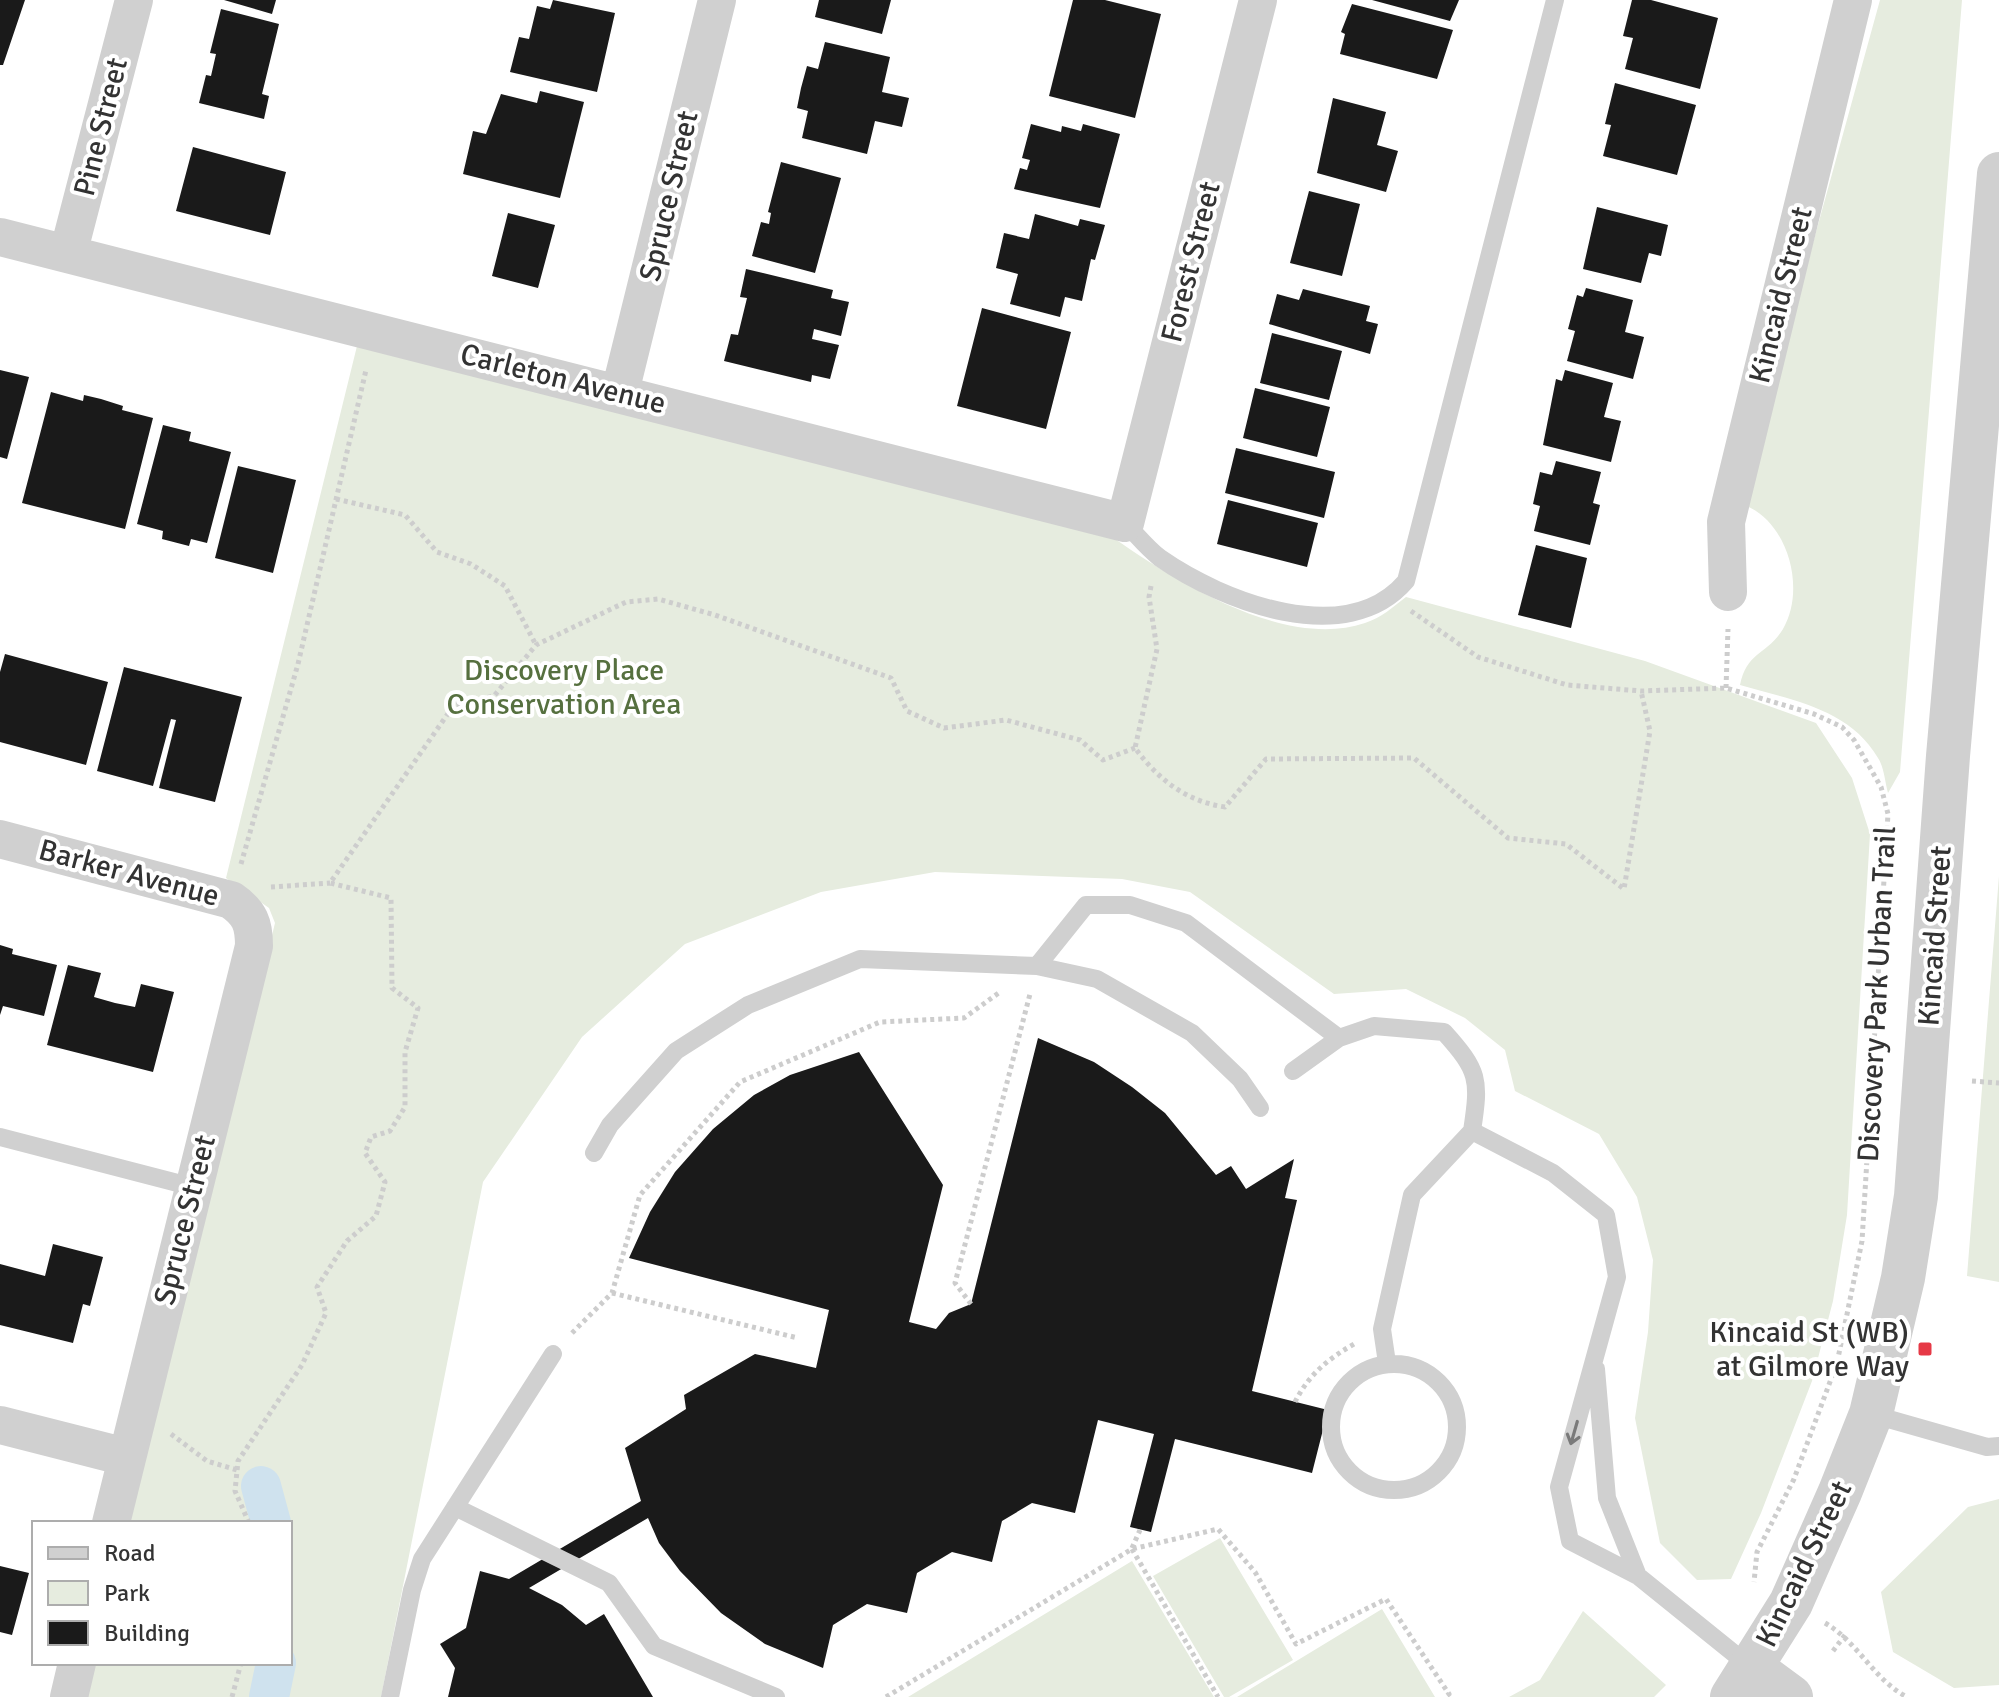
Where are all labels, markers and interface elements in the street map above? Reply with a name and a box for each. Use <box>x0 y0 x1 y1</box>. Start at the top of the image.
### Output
street label: Pine Street <box>66 54 136 200</box>
street label: Spruce Street <box>631 107 707 285</box>
street label: Forest Street <box>1153 178 1229 346</box>
street label: Kincaid Street <box>1741 203 1821 387</box>
street label: Carleton Avenue <box>456 336 670 422</box>
park label: Discovery Place Conservation Area <box>447 652 681 723</box>
street label: Discovery Park Urban Trail <box>1850 825 1904 1163</box>
street label: Barker Avenue <box>35 831 223 915</box>
street label: Kincaid Street <box>1910 845 1960 1027</box>
street label: Spruce Street <box>146 1131 224 1309</box>
place label: Kincaid St (WB) at Gilmore Way <box>1709 1314 1909 1385</box>
marker: Kincaid St (WB) at Gilmore Way <box>1916 1340 1934 1358</box>
one-way arrow <box>1566 1420 1581 1446</box>
street label: Kincaid Street <box>1748 1475 1860 1653</box>
legend <box>32 1521 292 1665</box>
text: Road <box>104 1538 155 1568</box>
text: Park <box>104 1578 150 1608</box>
text: Building <box>104 1618 190 1648</box>

